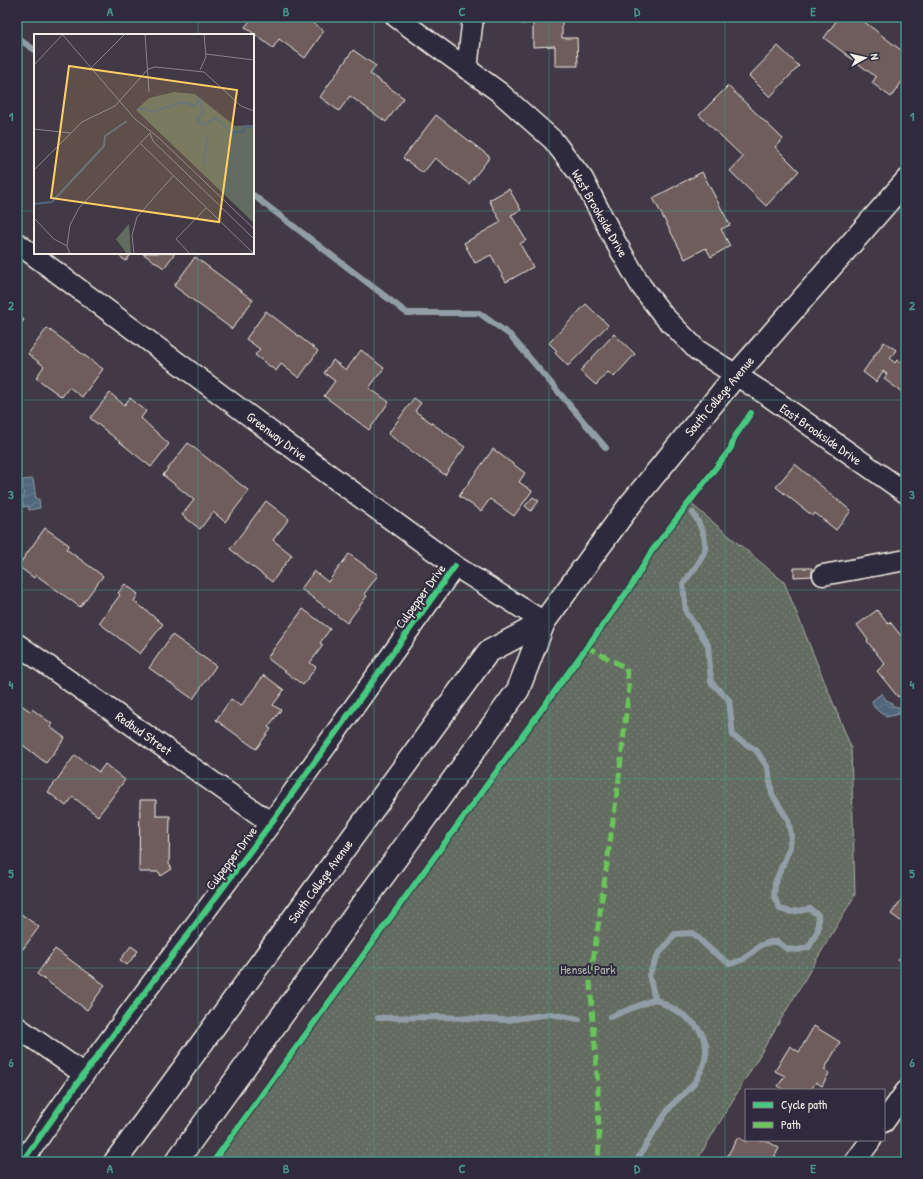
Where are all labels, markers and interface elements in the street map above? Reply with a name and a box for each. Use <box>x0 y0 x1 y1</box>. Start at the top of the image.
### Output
text: A <box>107 2 114 20</box>
text: B <box>283 2 290 20</box>
text: C <box>458 2 466 20</box>
text: D <box>634 2 641 20</box>
text: E <box>810 2 816 20</box>
inset map <box>34 34 254 254</box>
north arrow <box>845 38 885 78</box>
text: N <box>868 53 882 61</box>
text: 1 <box>9 107 14 125</box>
text: 1 <box>910 107 915 125</box>
street label: West Brookside Drive <box>568 166 632 260</box>
text: 2 <box>8 296 15 314</box>
text: 2 <box>909 296 916 314</box>
street label: South College Avenue <box>680 352 758 440</box>
street label: East Brookside Drive <box>776 399 866 469</box>
street label: Greenway Drive <box>243 407 311 465</box>
text: 3 <box>8 485 14 503</box>
text: 3 <box>909 485 915 503</box>
street label: Culpepper Drive <box>391 560 449 632</box>
text: 4 <box>9 675 14 693</box>
text: 4 <box>910 675 915 693</box>
street label: Redbud Street <box>112 707 176 759</box>
street label: Culpepper Drive <box>201 823 261 893</box>
street label: South College Avenue <box>284 836 356 926</box>
text: 5 <box>8 864 14 882</box>
text: 5 <box>909 864 915 882</box>
park label: Hensel Park <box>560 960 616 978</box>
text: 6 <box>8 1053 14 1071</box>
text: 6 <box>909 1053 915 1071</box>
legend <box>745 1089 885 1141</box>
text: Cycle path <box>781 1096 827 1113</box>
text: Path <box>781 1116 801 1133</box>
text: A <box>107 1159 114 1177</box>
text: B <box>283 1159 290 1177</box>
text: C <box>458 1159 466 1177</box>
text: D <box>634 1159 641 1177</box>
text: E <box>810 1159 816 1177</box>

